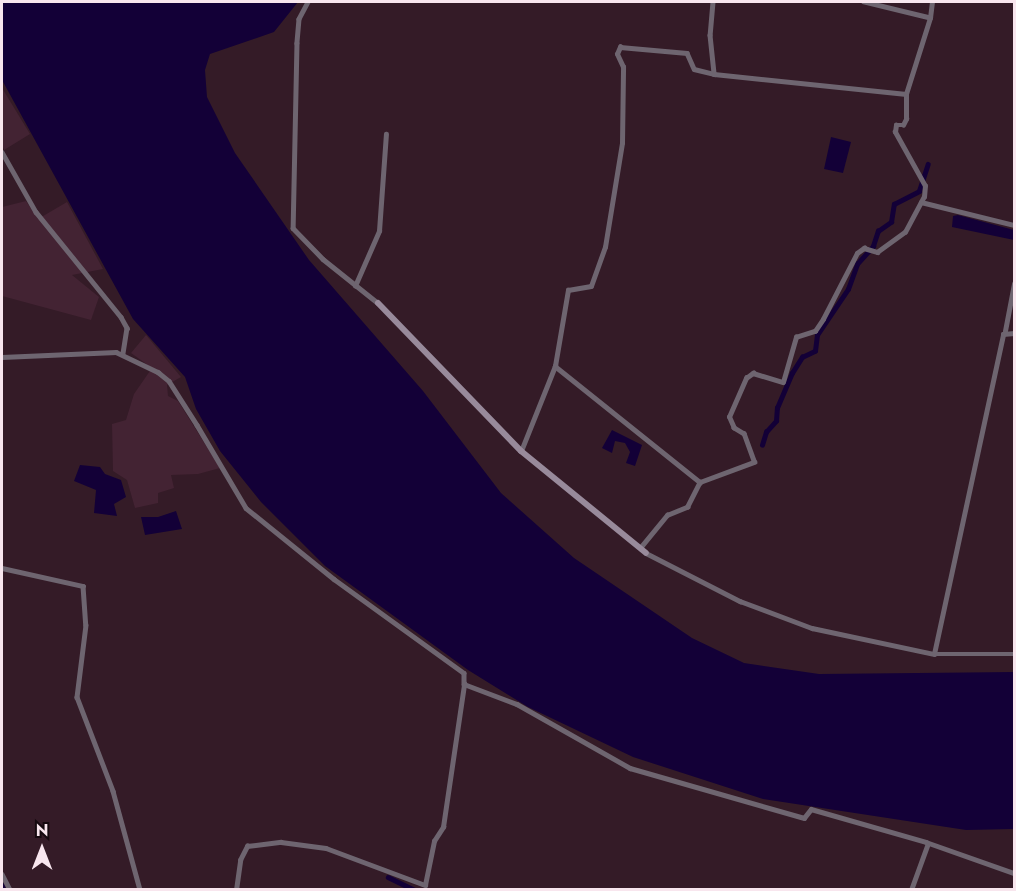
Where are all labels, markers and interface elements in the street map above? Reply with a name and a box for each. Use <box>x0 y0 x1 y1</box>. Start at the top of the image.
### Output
north arrow <box>12 819 72 879</box>
text: N <box>36 819 48 842</box>

